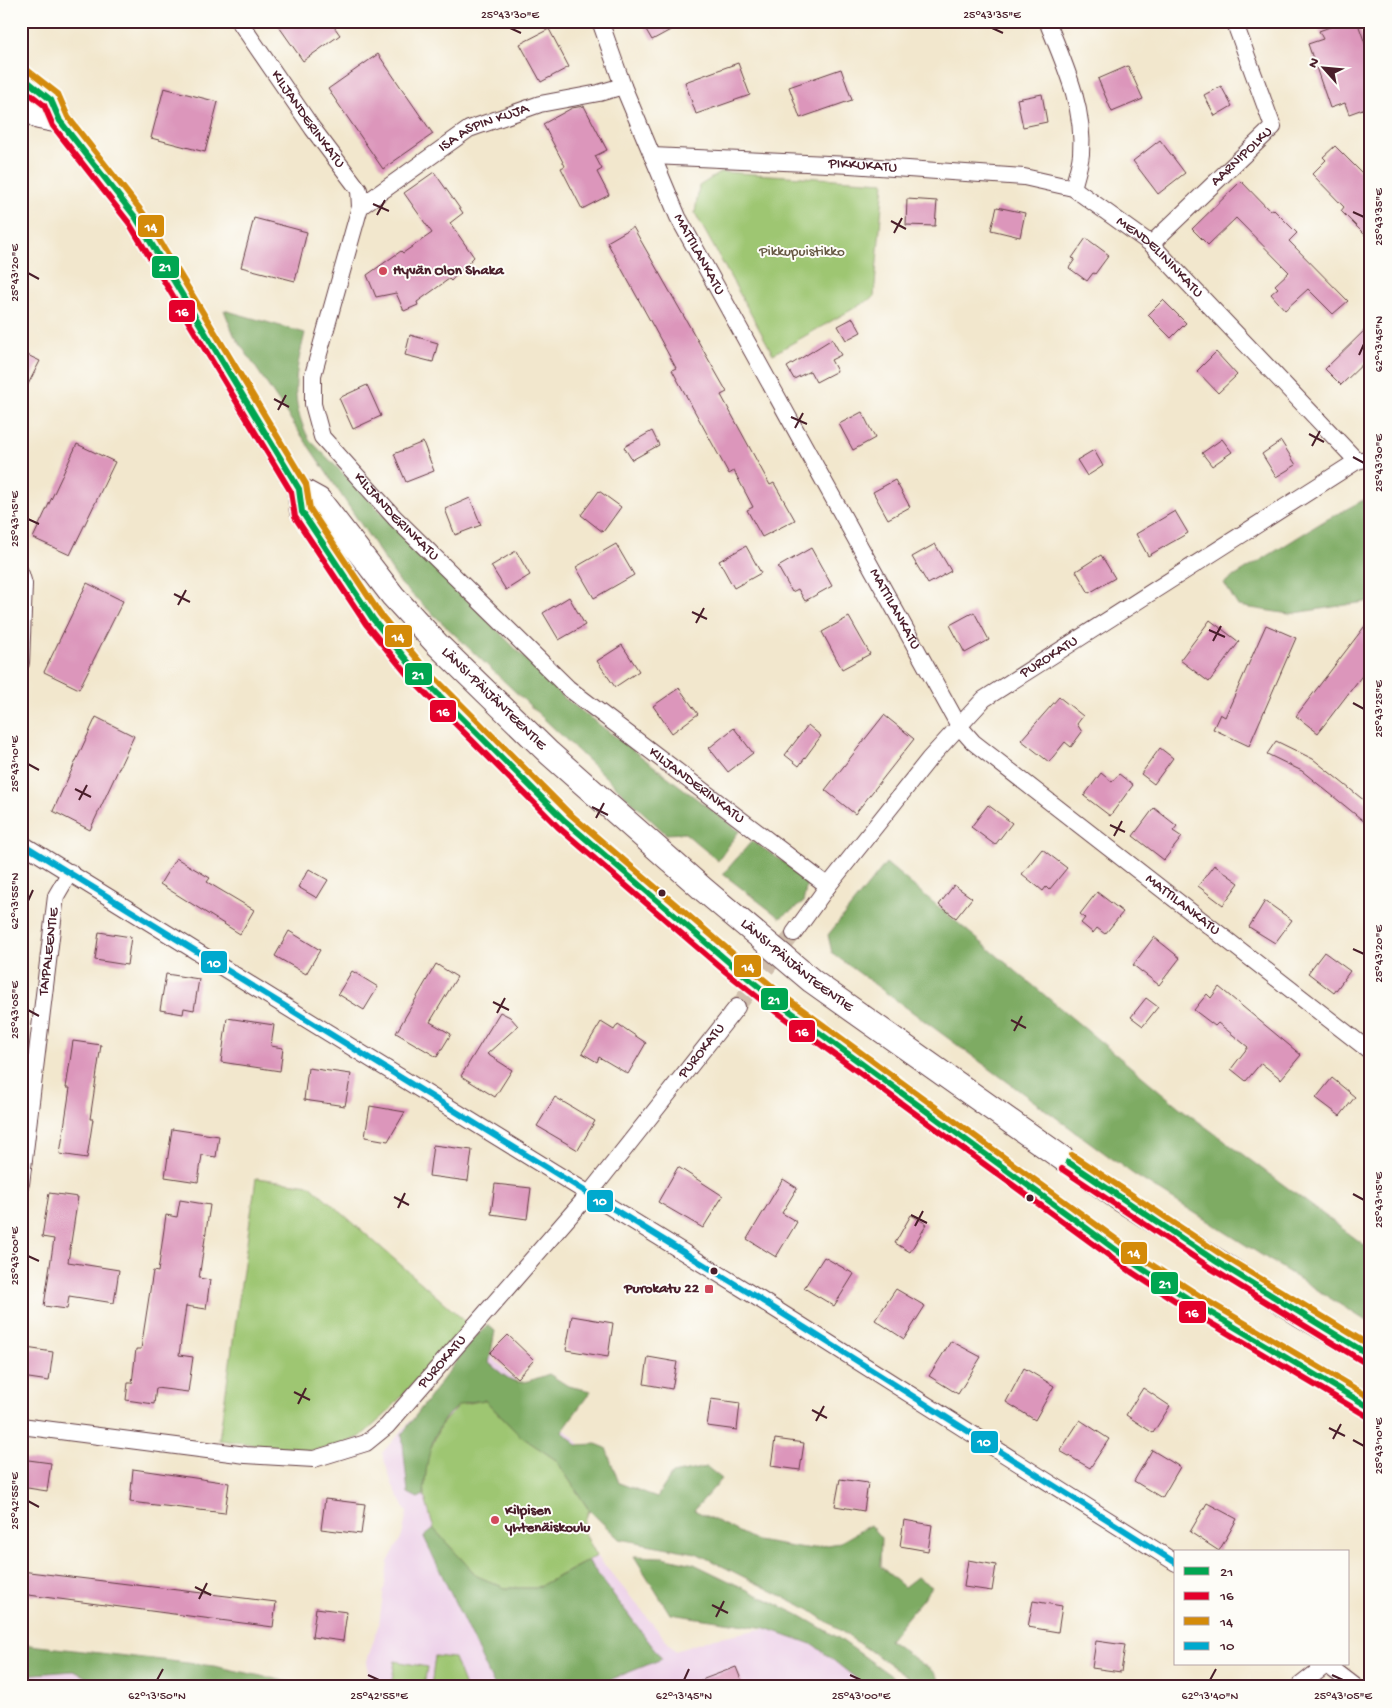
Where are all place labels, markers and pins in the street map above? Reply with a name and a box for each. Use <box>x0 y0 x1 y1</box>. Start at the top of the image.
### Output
place label: Hyvän Olon Shaka <box>393 262 504 280</box>
marker: Hyvän Olon Shaka <box>377 265 389 277</box>
unlabelled marker <box>657 888 667 898</box>
unlabelled marker <box>1025 1193 1035 1203</box>
unlabelled marker <box>709 1266 719 1276</box>
place label: Purokatu 22 <box>623 1280 700 1298</box>
marker: Purokatu 22 <box>703 1283 715 1295</box>
place label: Kilpisen yhtenäiskoulu <box>504 1502 591 1537</box>
marker: Kilpisen yhtenäiskoulu <box>489 1514 501 1526</box>

